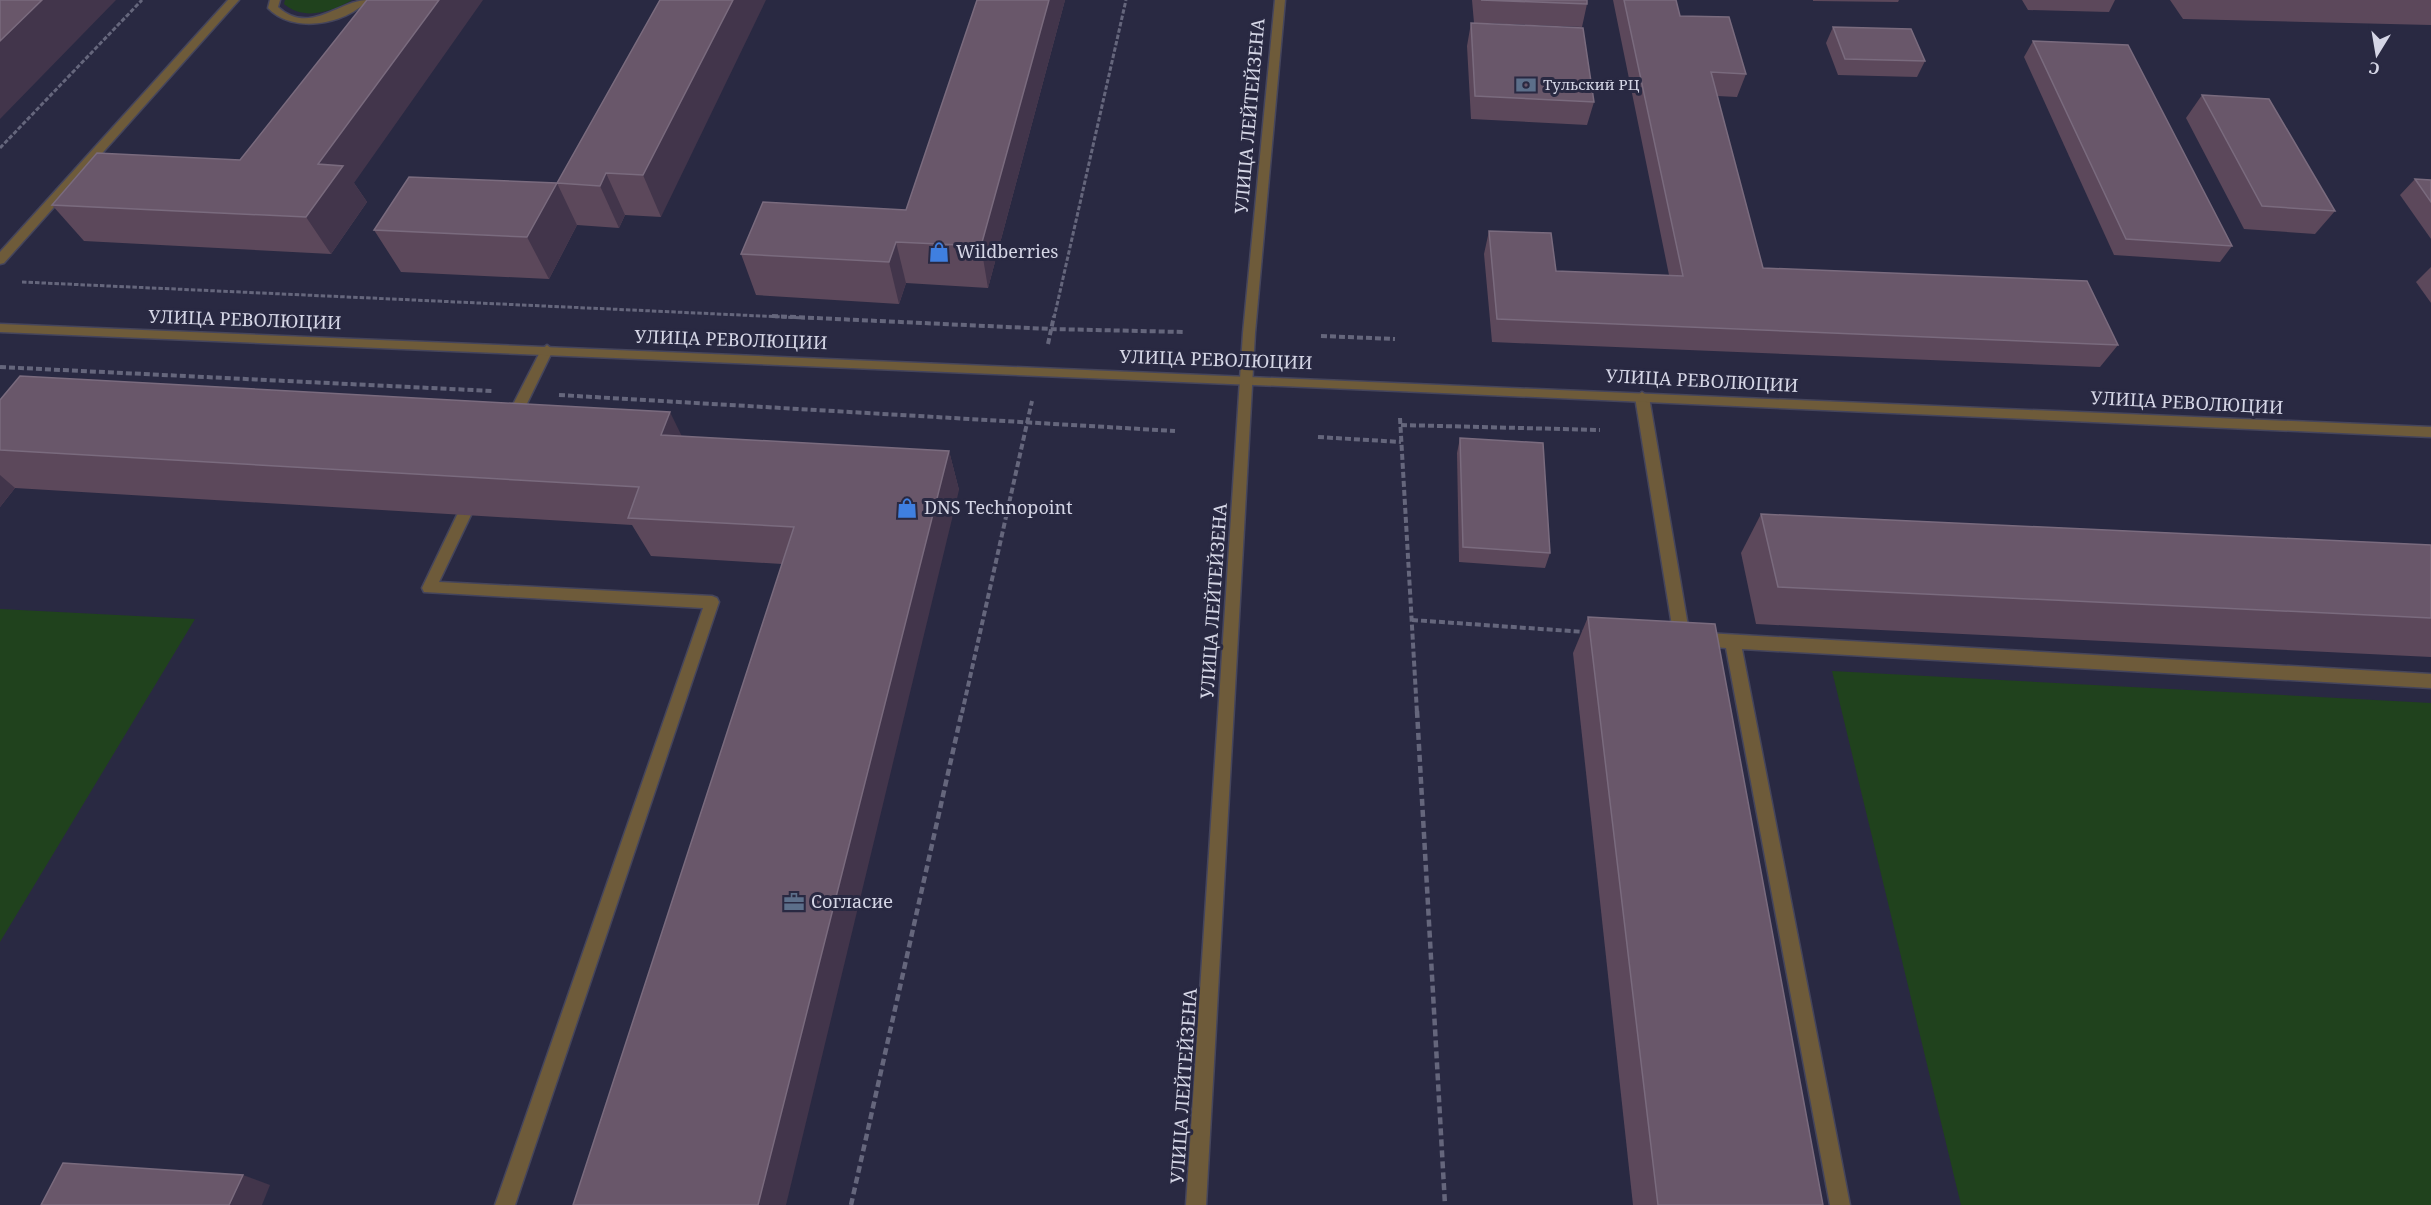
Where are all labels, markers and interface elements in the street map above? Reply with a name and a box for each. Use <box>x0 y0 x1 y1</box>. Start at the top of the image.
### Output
street label: УЛИЦА ЛЕЙТЕЙЗЕНА <box>1229 17 1270 215</box>
north arrow <box>2347 24 2407 84</box>
text: С <box>2367 57 2381 81</box>
bank icon: Тульский РЦ <box>1514 73 1538 97</box>
place label: Тульский РЦ <box>1543 74 1640 94</box>
place label: Wildberries <box>956 239 1058 263</box>
shop icon: Wildberries <box>927 240 951 264</box>
street label: УЛИЦА РЕВОЛЮЦИИ <box>148 304 342 334</box>
street label: УЛИЦА РЕВОЛЮЦИИ <box>634 324 828 354</box>
street label: УЛИЦА РЕВОЛЮЦИИ <box>1119 344 1313 374</box>
street label: УЛИЦА РЕВОЛЮЦИИ <box>1605 363 1799 397</box>
street label: УЛИЦА РЕВОЛЮЦИИ <box>2090 385 2284 419</box>
place label: DNS Technopoint <box>924 495 1072 519</box>
shop icon: DNS Technopoint <box>895 496 919 520</box>
street label: УЛИЦА ЛЕЙТЕЙЗЕНА <box>1194 502 1232 700</box>
place label: Согласие <box>811 889 893 913</box>
office icon: Согласие <box>782 890 806 914</box>
street label: УЛИЦА ЛЕЙТЕЙЗЕНА <box>1164 987 1202 1185</box>

